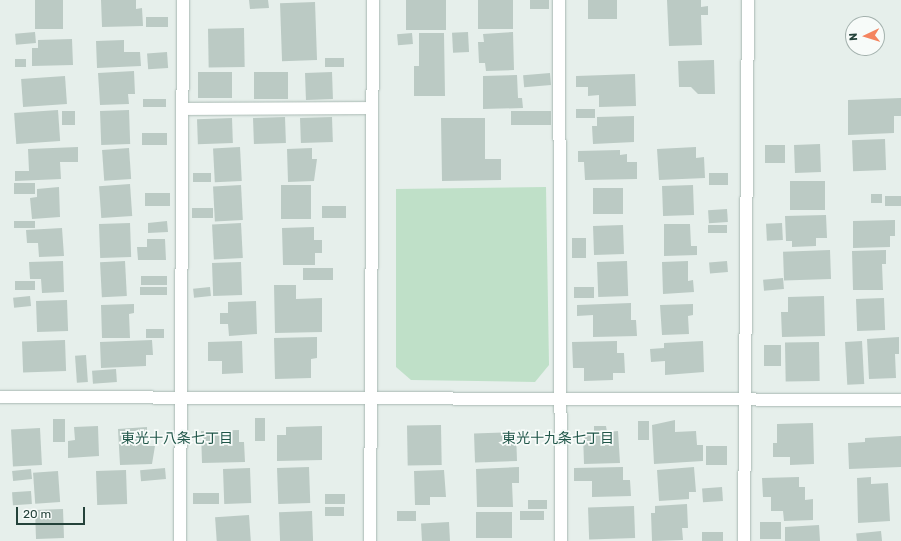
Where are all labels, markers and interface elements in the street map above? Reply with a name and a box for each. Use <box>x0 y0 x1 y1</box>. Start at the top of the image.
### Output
north arrow <box>845 16 885 56</box>
text: N <box>847 32 860 41</box>
district label: 東光十八条七丁目 <box>121 431 233 447</box>
district label: 東光十九条七丁目 <box>502 431 614 447</box>
scale bar <box>18 499 87 525</box>
text: 20 m <box>23 507 51 521</box>

